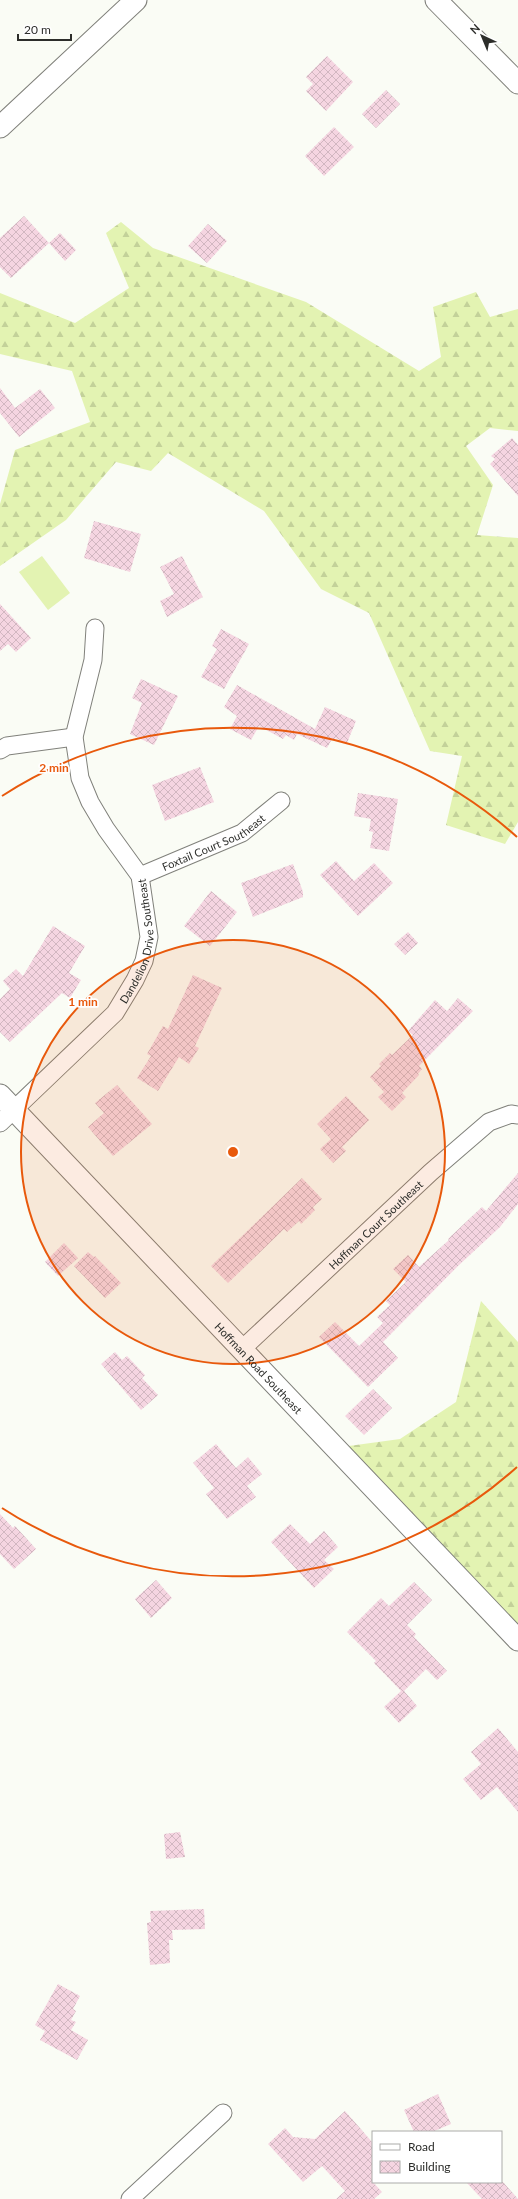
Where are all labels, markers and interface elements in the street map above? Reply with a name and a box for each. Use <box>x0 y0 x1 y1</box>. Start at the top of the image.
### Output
scale bar <box>18 16 71 42</box>
north arrow <box>462 16 502 56</box>
text: N <box>467 21 482 36</box>
text: 20 m <box>24 22 51 37</box>
text: 2 min <box>39 760 69 775</box>
street label: Foxtail Court Southeast <box>160 811 267 873</box>
street label: Dandelion Drive Southeast <box>116 878 156 1005</box>
text: 1 min <box>68 994 98 1009</box>
centre of rings <box>226 1145 240 1159</box>
street label: Hoffman Court Southeast <box>326 1177 425 1271</box>
street label: Hoffman Road Southeast <box>213 1319 305 1416</box>
legend <box>372 2131 502 2183</box>
text: Road <box>408 2139 435 2154</box>
text: Building <box>408 2159 451 2174</box>

